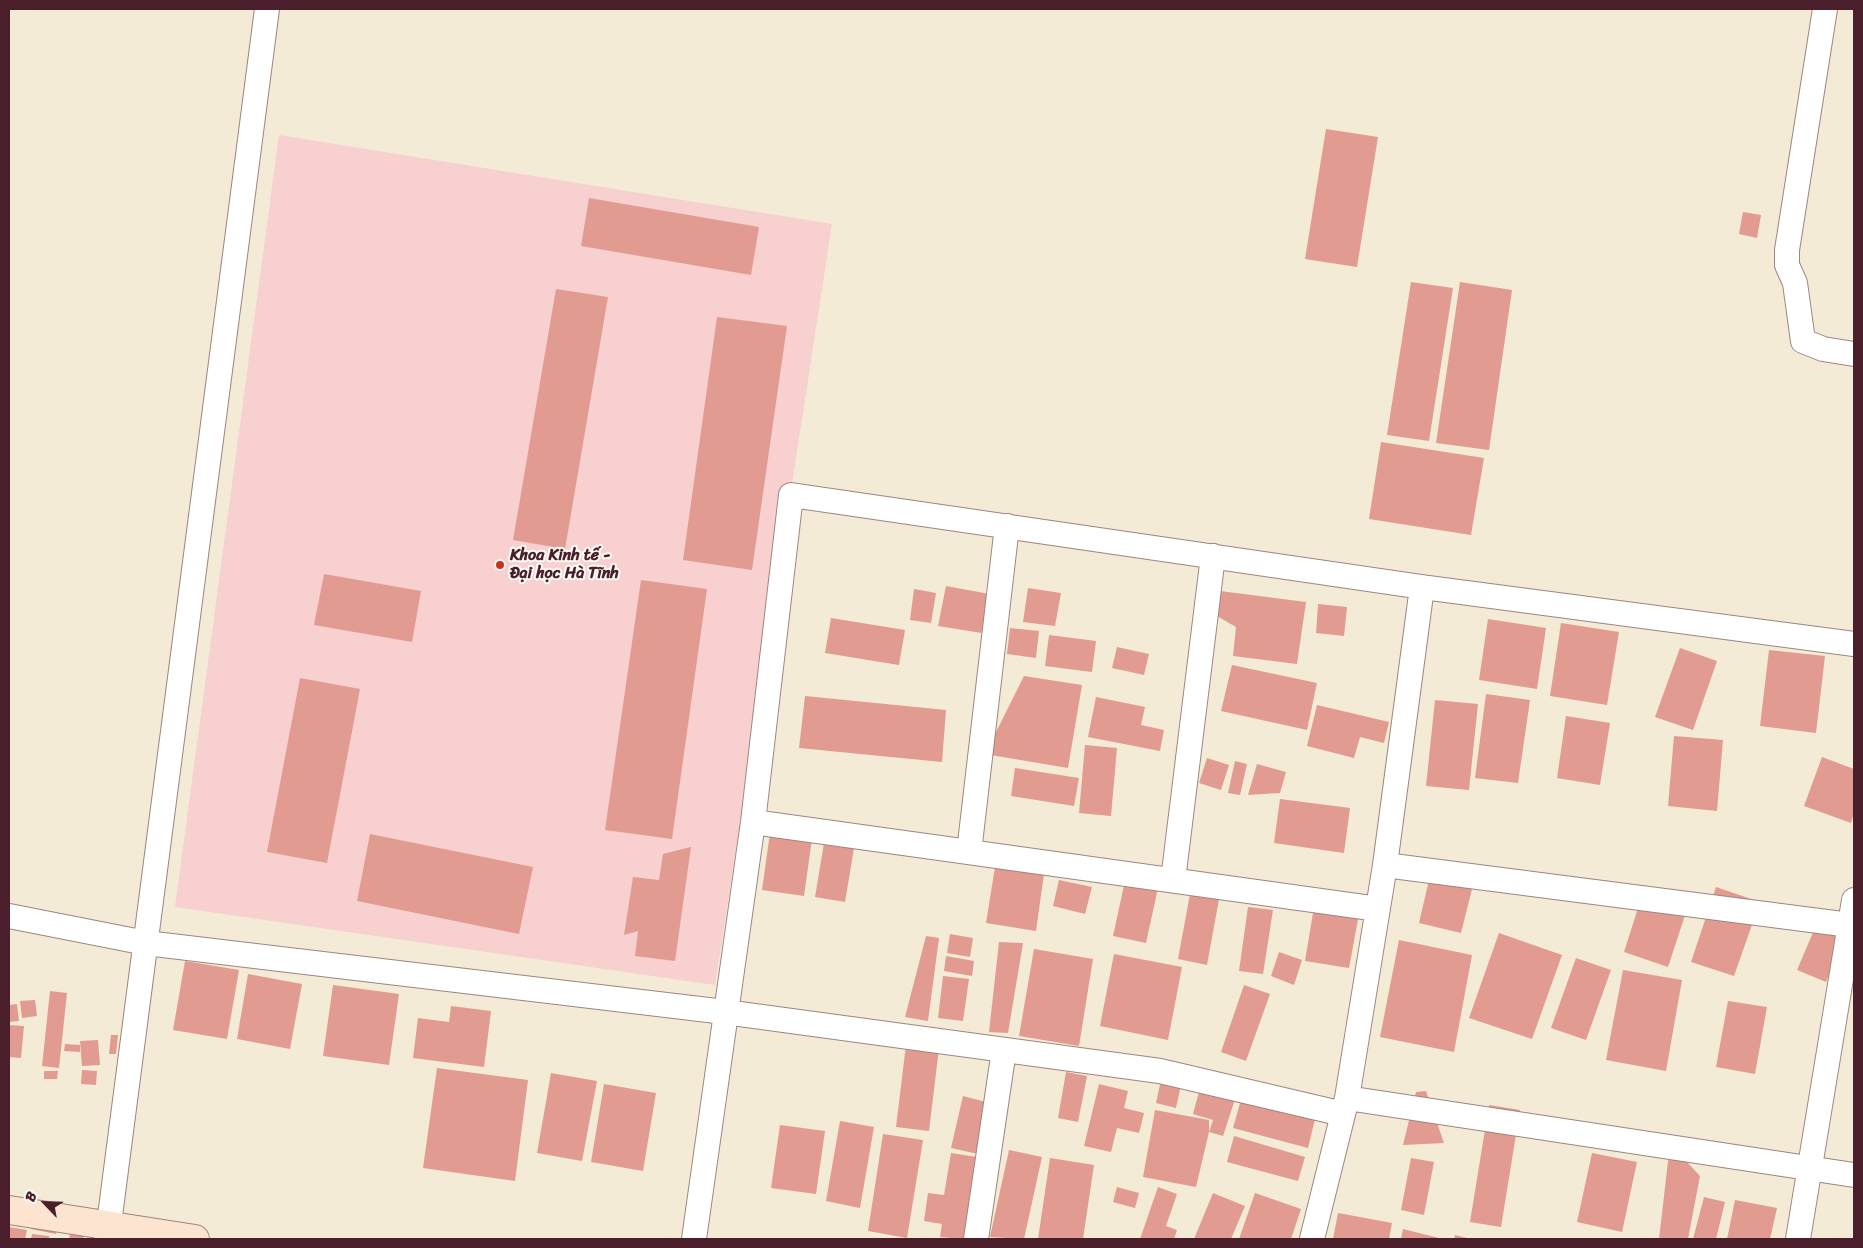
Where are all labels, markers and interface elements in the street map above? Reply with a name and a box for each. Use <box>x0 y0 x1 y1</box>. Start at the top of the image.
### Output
place label: Khoa Kinh tế - Đại học Hà Tĩnh <box>510 546 619 584</box>
marker: Khoa Kinh tế - Đại học Hà Tĩnh <box>494 559 506 571</box>
north arrow <box>20 1178 70 1228</box>
text: B <box>18 1188 44 1206</box>

